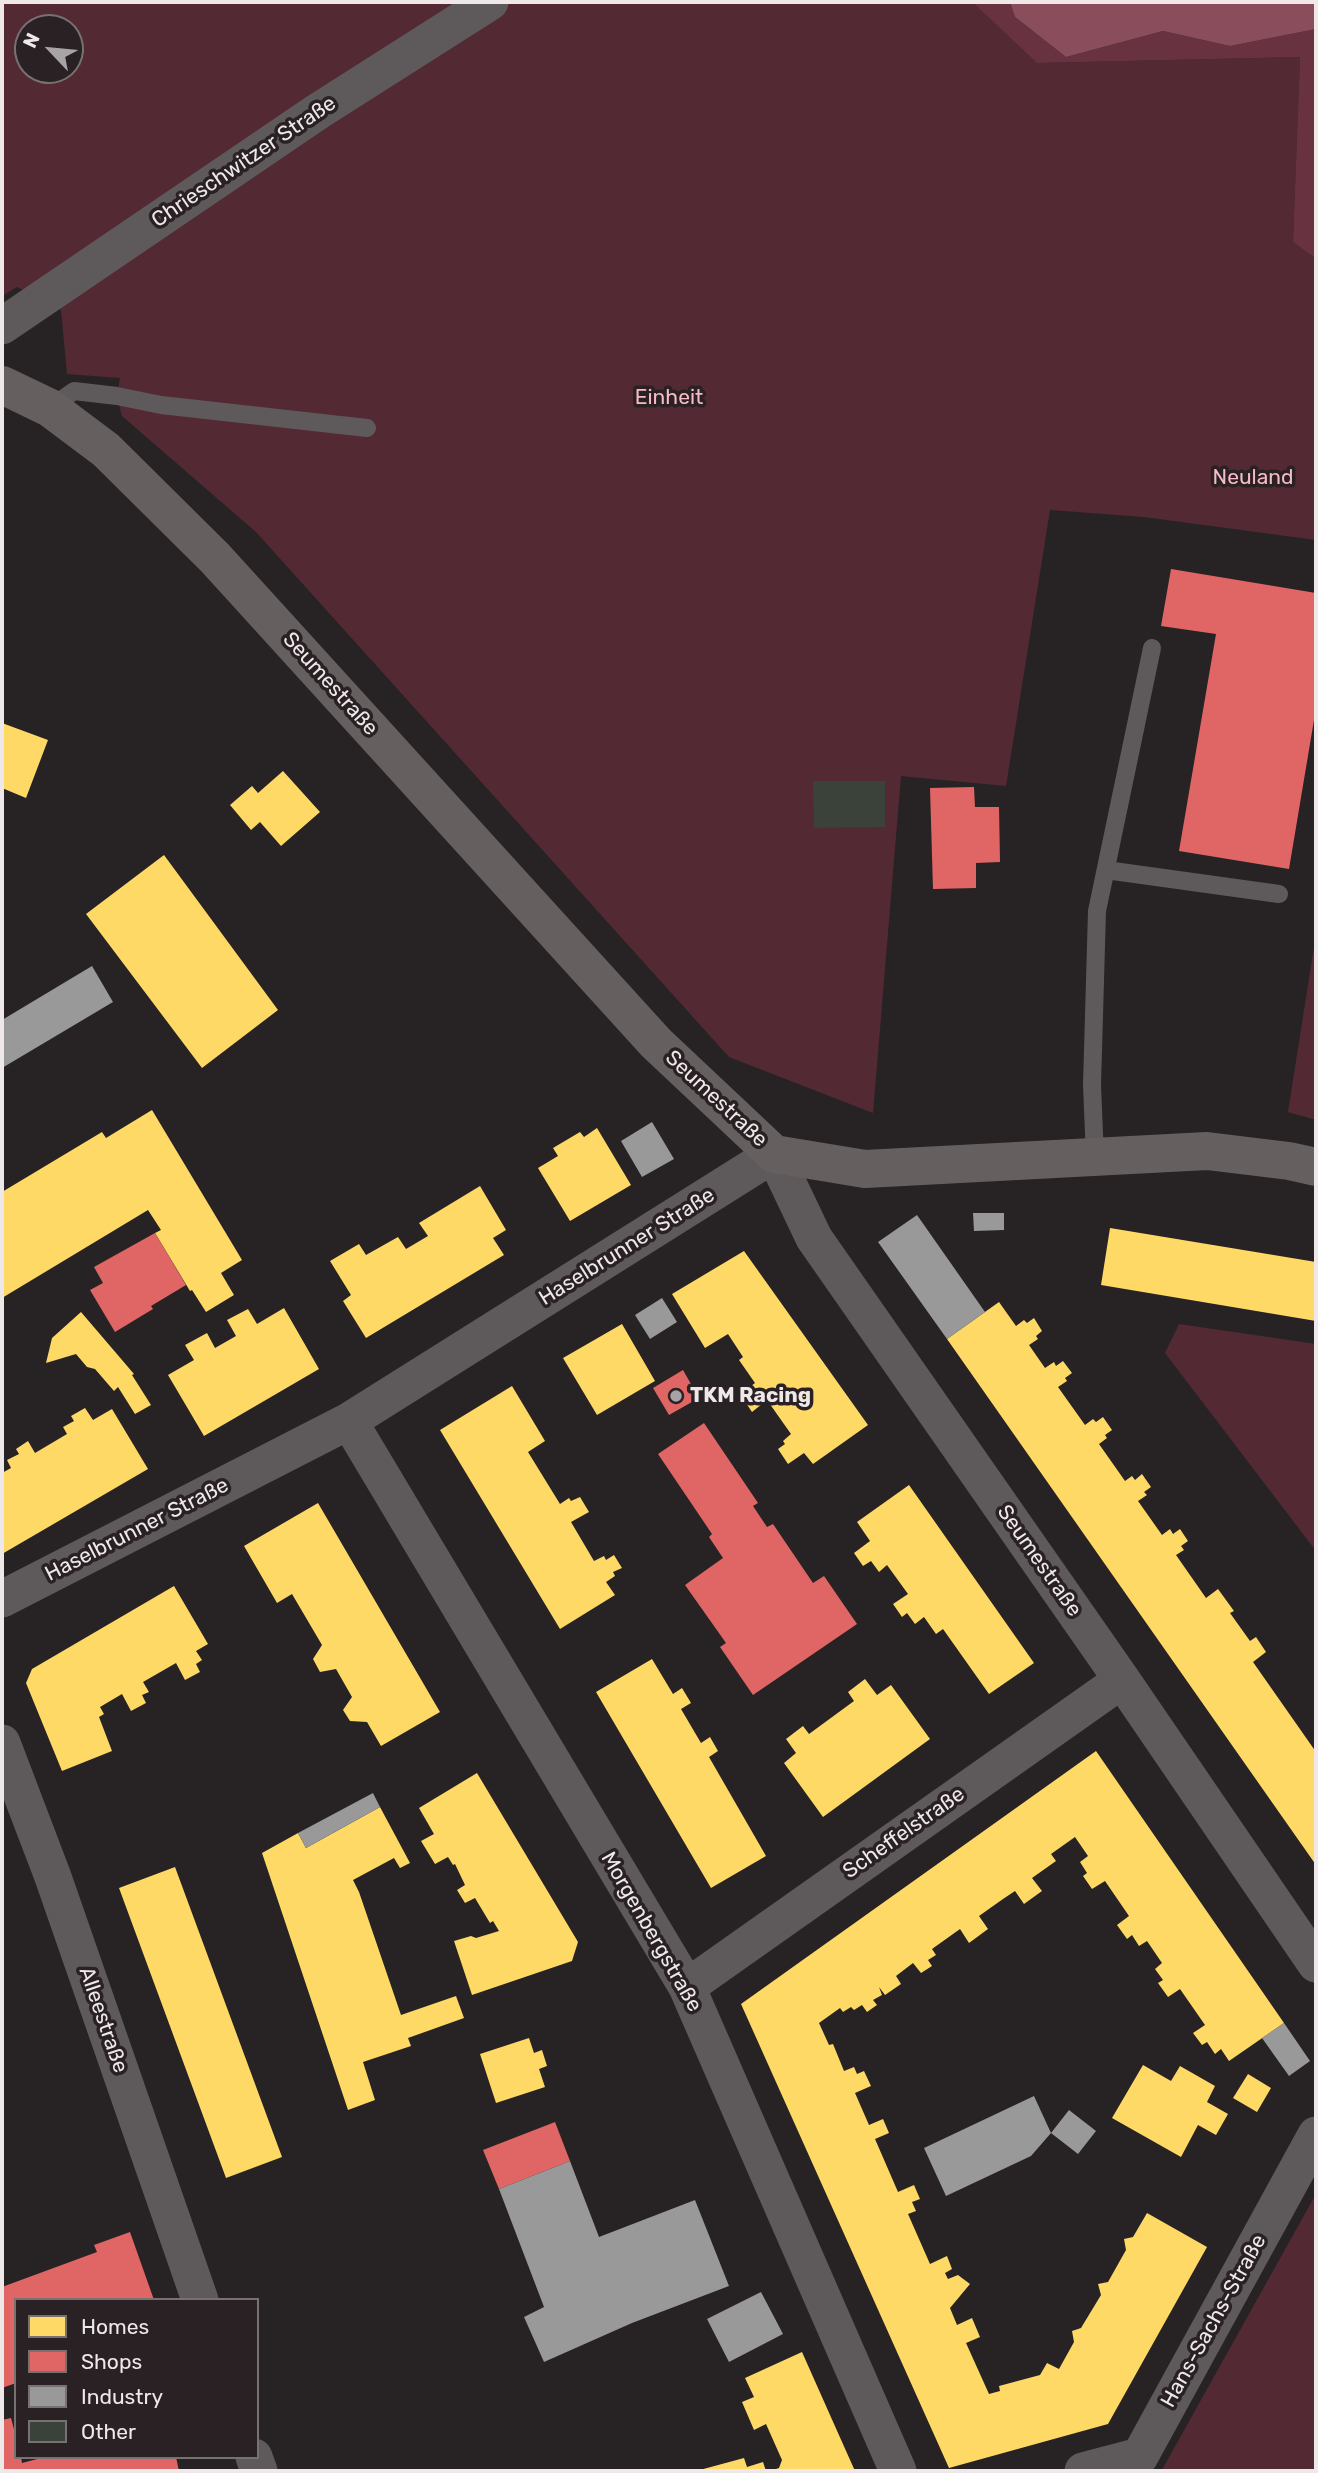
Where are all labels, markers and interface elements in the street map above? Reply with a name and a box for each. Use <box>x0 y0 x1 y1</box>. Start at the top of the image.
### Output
north arrow <box>14 14 84 84</box>
text: N <box>18 29 45 52</box>
street label: Chrieschwitzer Straße <box>147 91 341 233</box>
park label: Einheit <box>635 385 703 411</box>
park label: Neuland <box>1213 465 1293 491</box>
street label: Seumestraße <box>277 627 383 741</box>
street label: Seumestraße <box>660 1045 772 1153</box>
street label: Haselbrunner Straße <box>534 1183 720 1311</box>
place label: TKM Racing <box>690 1383 811 1409</box>
marker: TKM Racing <box>668 1388 684 1404</box>
street label: Haselbrunner Straße <box>41 1473 233 1587</box>
street label: Seumestraße <box>991 1500 1087 1622</box>
street label: Scheffelstraße <box>838 1782 970 1884</box>
street label: Morgenbergstraße <box>595 1848 707 2016</box>
street label: Alleestraße <box>73 1964 133 2076</box>
street label: Hans-Sachs-Straße <box>1156 2230 1272 2412</box>
legend <box>14 2298 259 2459</box>
text: Homes <box>81 2314 149 2339</box>
text: Shops <box>81 2349 142 2374</box>
text: Industry <box>81 2384 163 2409</box>
text: Other <box>81 2419 136 2444</box>

